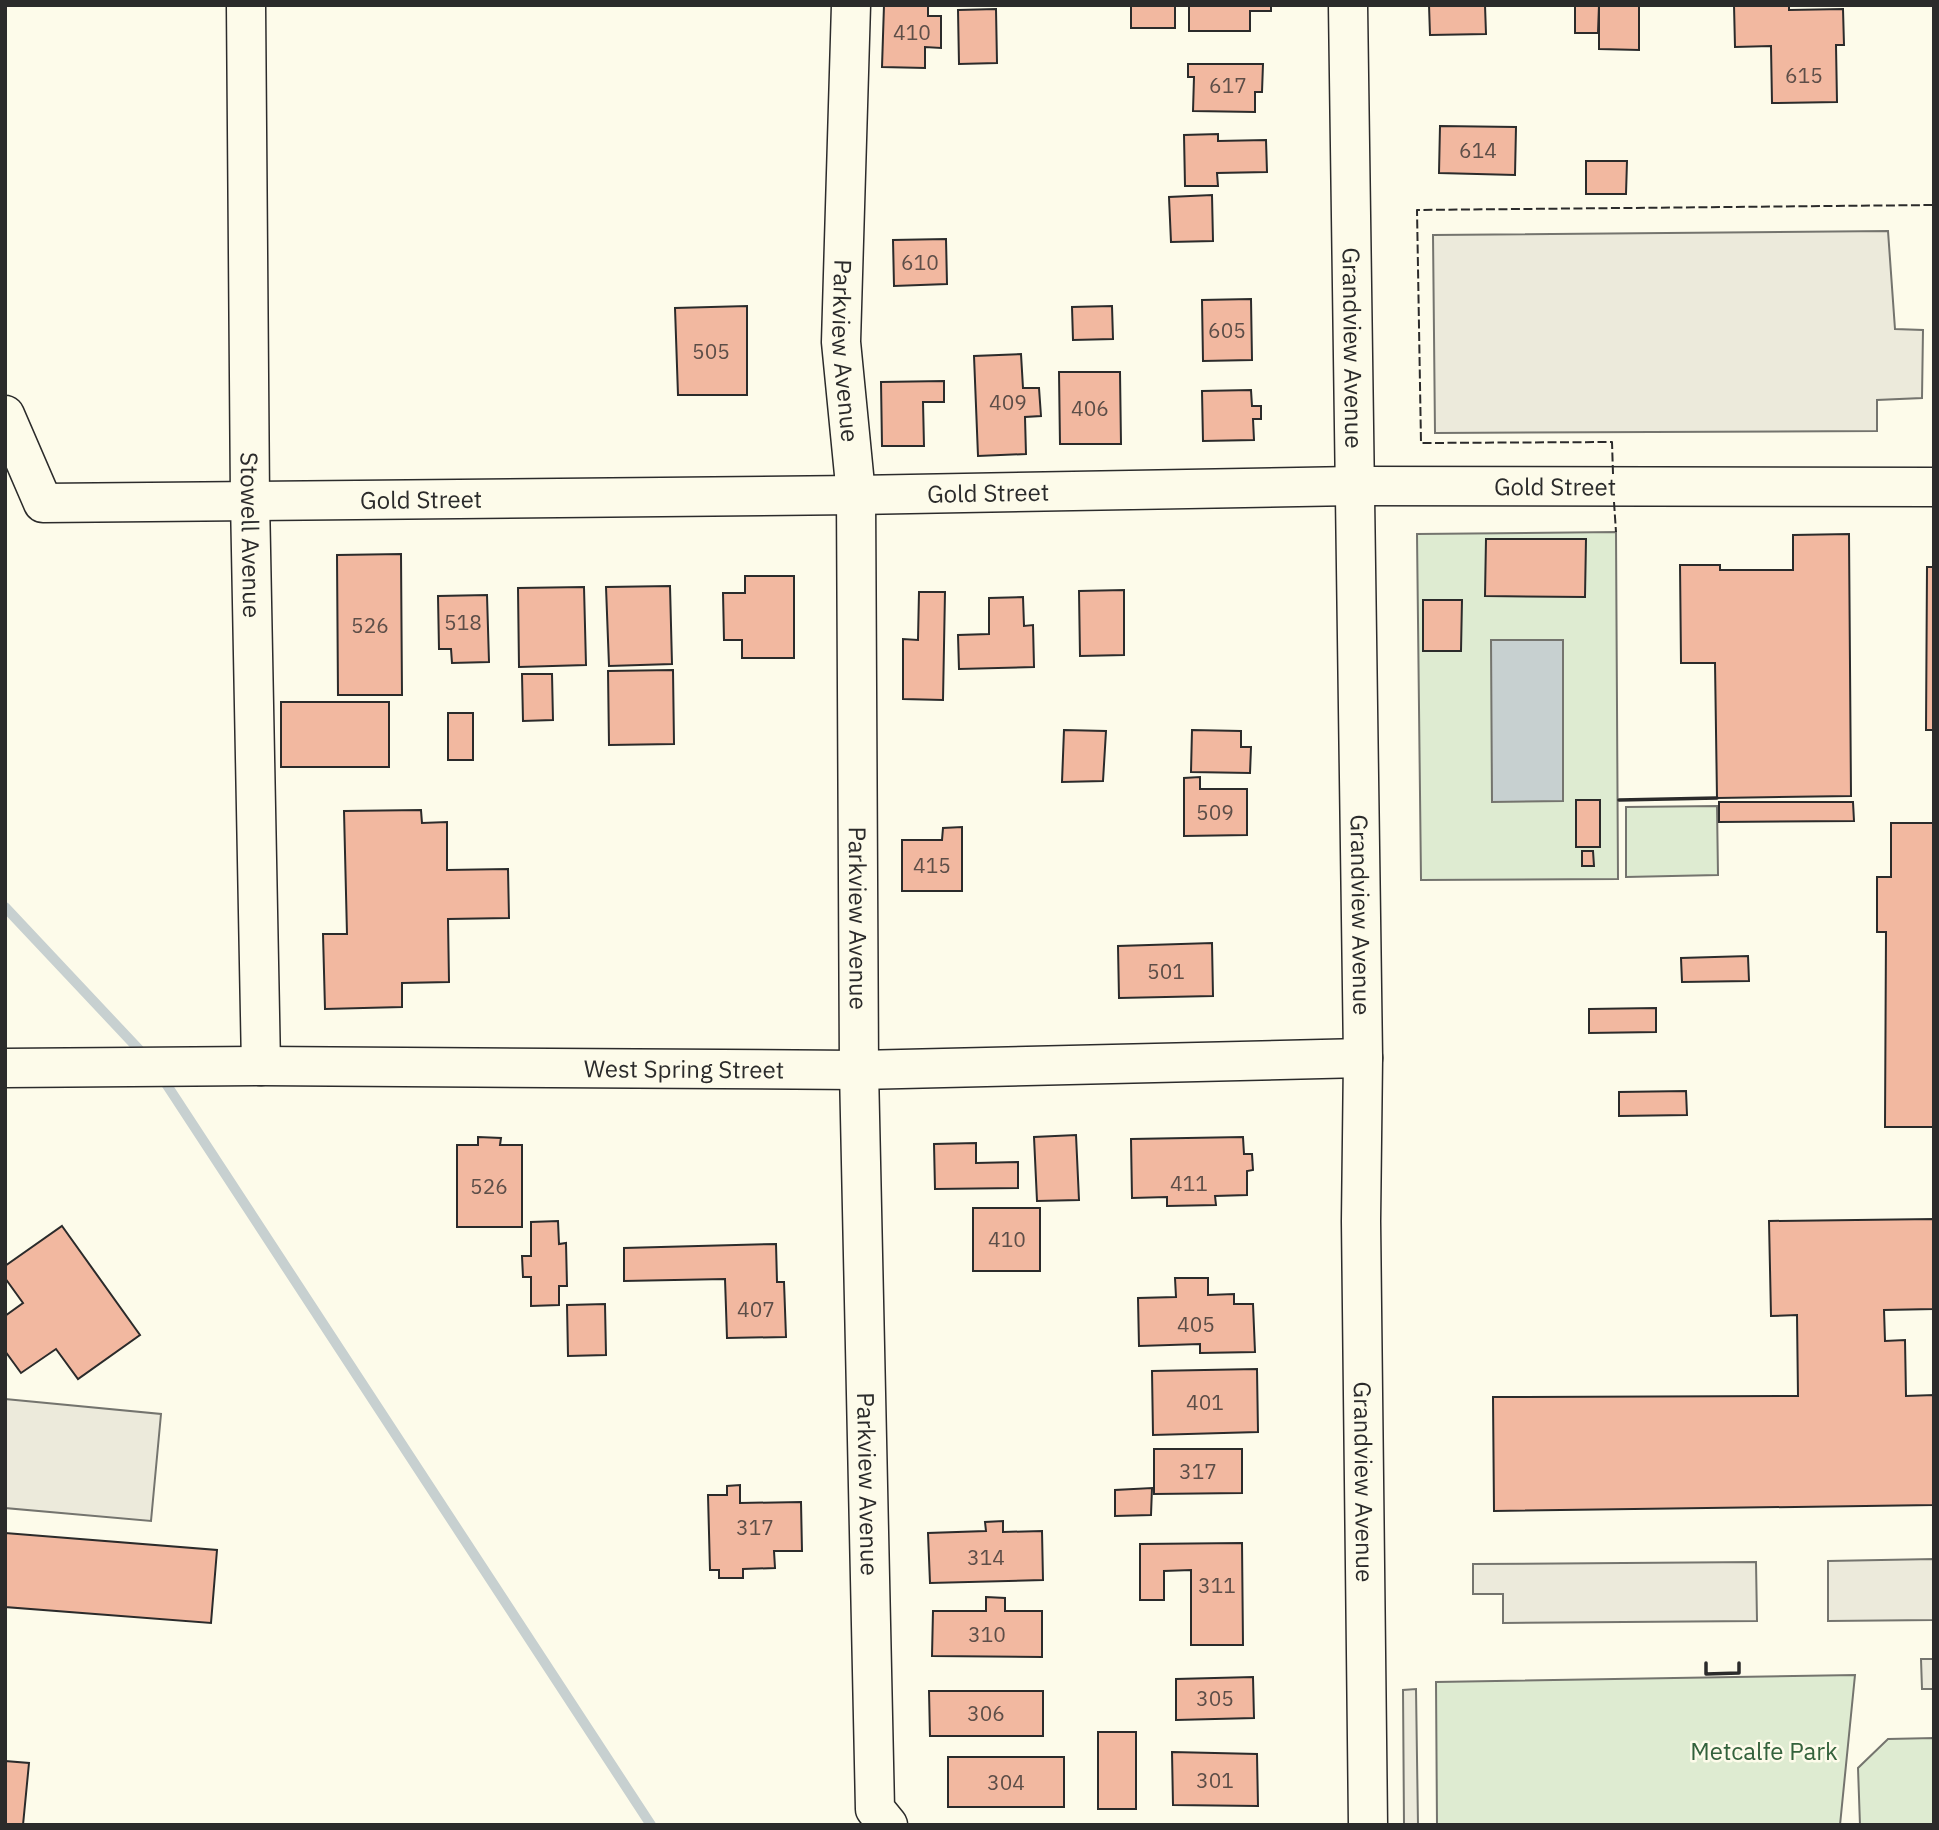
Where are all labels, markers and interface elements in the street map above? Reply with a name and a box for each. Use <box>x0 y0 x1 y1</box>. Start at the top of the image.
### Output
house number: 410 <box>893 18 931 46</box>
house number: 615 <box>1785 61 1823 89</box>
house number: 617 <box>1209 71 1247 99</box>
house number: 614 <box>1459 136 1497 164</box>
street label: Grandview Avenue <box>1335 247 1370 449</box>
house number: 610 <box>901 248 939 276</box>
street label: Parkview Avenue <box>825 259 867 444</box>
house number: 605 <box>1208 316 1246 344</box>
house number: 505 <box>692 337 730 365</box>
house number: 409 <box>989 388 1027 416</box>
house number: 406 <box>1071 394 1109 422</box>
street label: Stowell Avenue <box>234 452 268 618</box>
street label: Gold Street <box>1494 470 1616 502</box>
street label: Gold Street <box>927 476 1049 510</box>
street label: Gold Street <box>360 483 482 516</box>
house number: 518 <box>444 608 482 636</box>
house number: 526 <box>351 611 389 639</box>
house number: 509 <box>1196 798 1234 826</box>
street label: Grandview Avenue <box>1344 814 1378 1016</box>
street label: Parkview Avenue <box>842 826 875 1010</box>
house number: 415 <box>913 851 951 879</box>
house number: 501 <box>1147 957 1185 985</box>
street label: West Spring Street <box>584 1052 784 1085</box>
house number: 411 <box>1170 1169 1208 1197</box>
house number: 526 <box>470 1172 508 1200</box>
house number: 410 <box>988 1225 1026 1253</box>
house number: 407 <box>737 1295 775 1323</box>
house number: 405 <box>1177 1310 1215 1338</box>
street label: Grandview Avenue <box>1347 1381 1381 1583</box>
house number: 401 <box>1186 1388 1224 1416</box>
street label: Parkview Avenue <box>850 1392 886 1576</box>
house number: 317 <box>1179 1457 1217 1485</box>
house number: 317 <box>736 1513 774 1541</box>
house number: 314 <box>967 1543 1005 1571</box>
house number: 311 <box>1198 1571 1236 1599</box>
house number: 310 <box>968 1620 1006 1648</box>
house number: 305 <box>1196 1684 1234 1712</box>
house number: 306 <box>967 1699 1005 1727</box>
park label: Metcalfe Park <box>1690 1735 1838 1767</box>
house number: 301 <box>1196 1766 1234 1794</box>
house number: 304 <box>987 1768 1025 1796</box>

